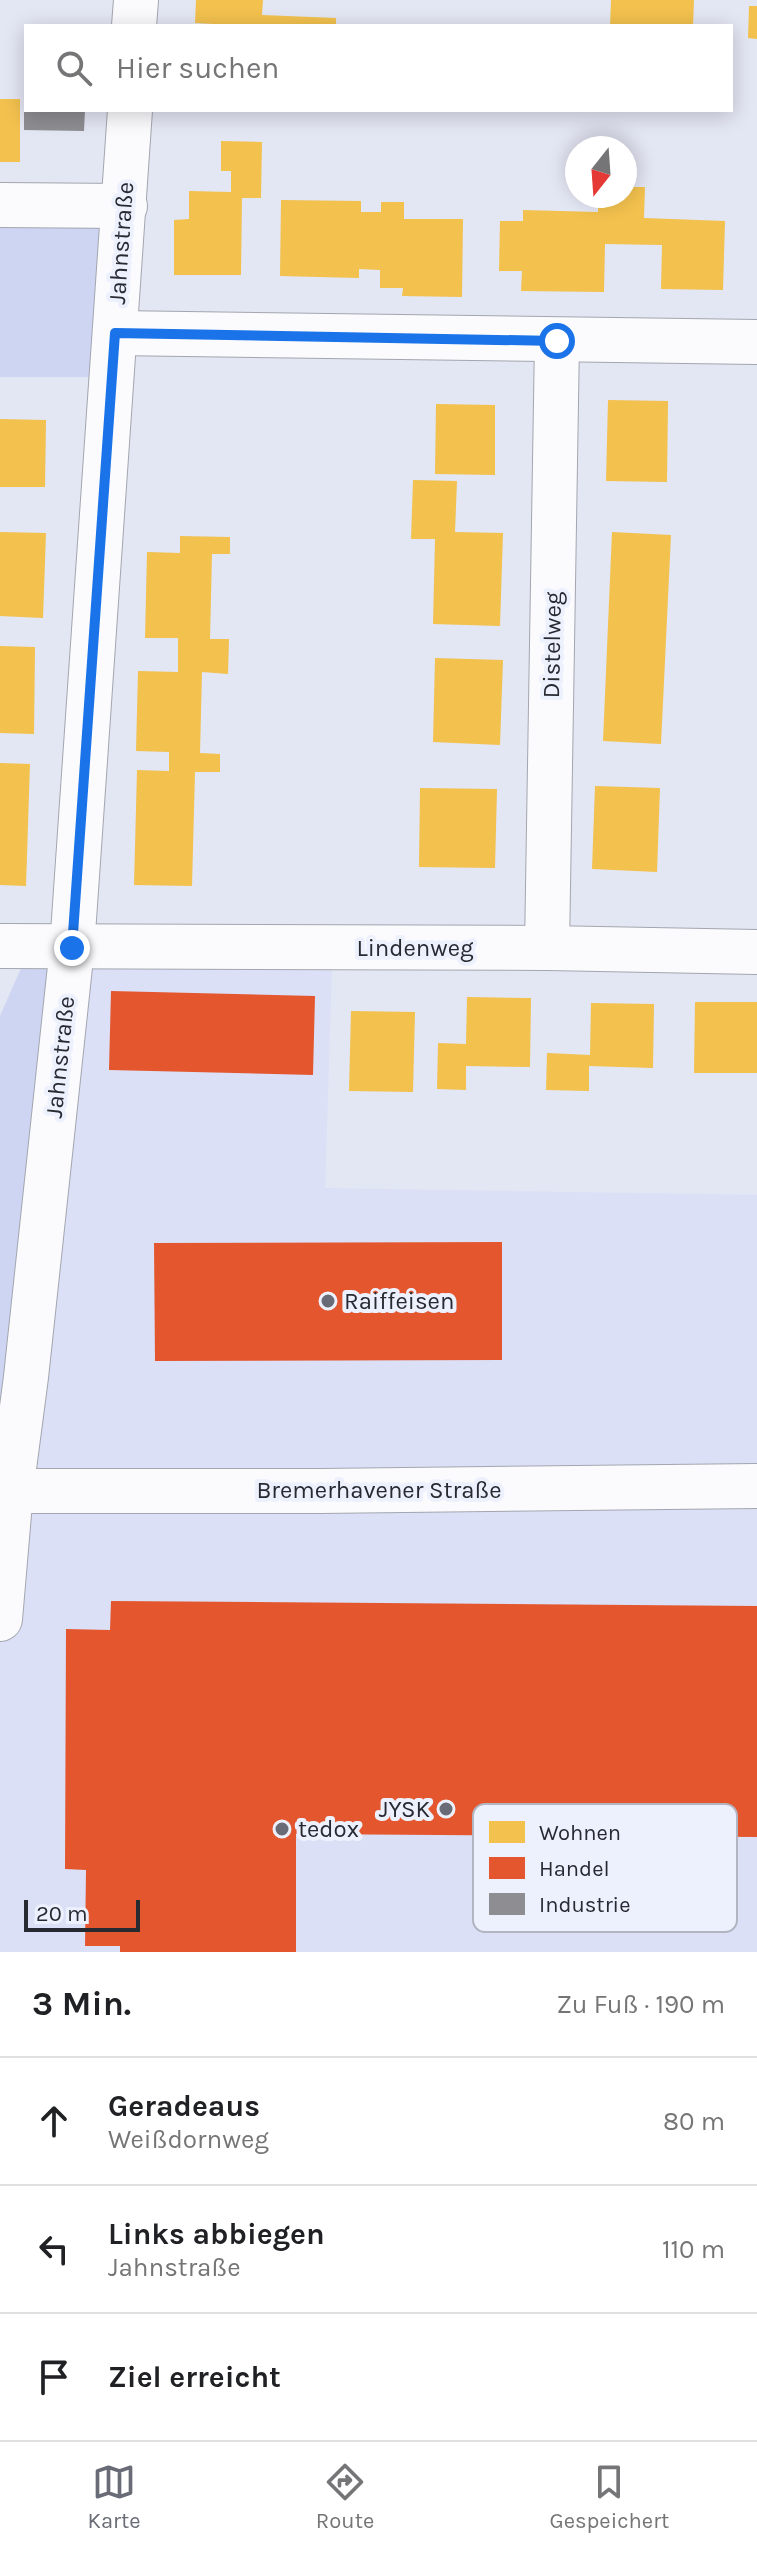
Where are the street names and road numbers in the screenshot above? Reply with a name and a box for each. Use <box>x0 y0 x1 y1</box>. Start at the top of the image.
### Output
street label: Jahnstraße <box>103 181 139 305</box>
street label: Distelweg <box>537 591 567 699</box>
street label: Lindenweg <box>356 934 474 962</box>
street label: Jahnstraße <box>40 995 80 1119</box>
street label: Bremerhavener Straße <box>256 1476 502 1504</box>

